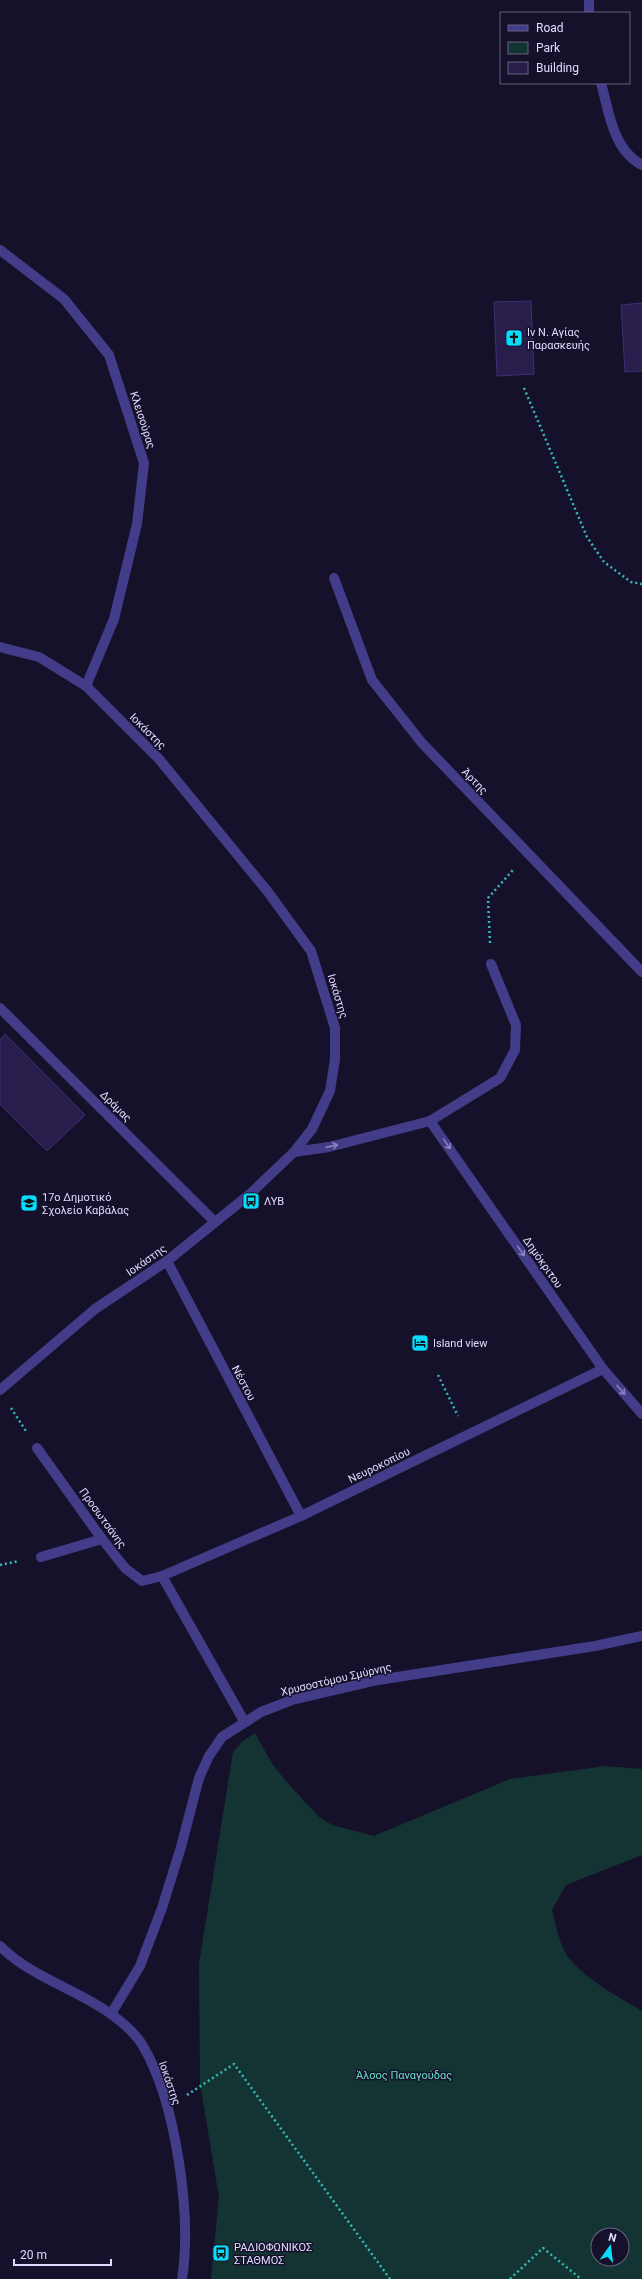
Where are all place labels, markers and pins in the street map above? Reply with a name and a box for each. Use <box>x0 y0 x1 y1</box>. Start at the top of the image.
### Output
place label: Ιν Ν. Αγίας Παρασκευής <box>527 326 590 352</box>
church icon: Ιν Ν. Αγίας Παρασκευής <box>504 328 524 348</box>
place label: 17ο Δημοτικό Σχολείο Καβάλας <box>42 1191 129 1217</box>
bus stop icon: ΛΥΒ <box>241 1191 261 1211</box>
school or university icon: 17ο Δημοτικό Σχολείο Καβάλας <box>19 1193 39 1213</box>
place label: ΛΥΒ <box>264 1195 284 1208</box>
hotel icon: Island view <box>410 1333 430 1353</box>
place label: Island view <box>433 1337 488 1350</box>
place label: ΡΑΔΙΟΦΩΝΙΚΟΣ ΣΤΑΘΜΟΣ <box>234 2241 312 2267</box>
bus stop icon: ΡΑΔΙΟΦΩΝΙΚΟΣ ΣΤΑΘΜΟΣ <box>211 2243 231 2263</box>

